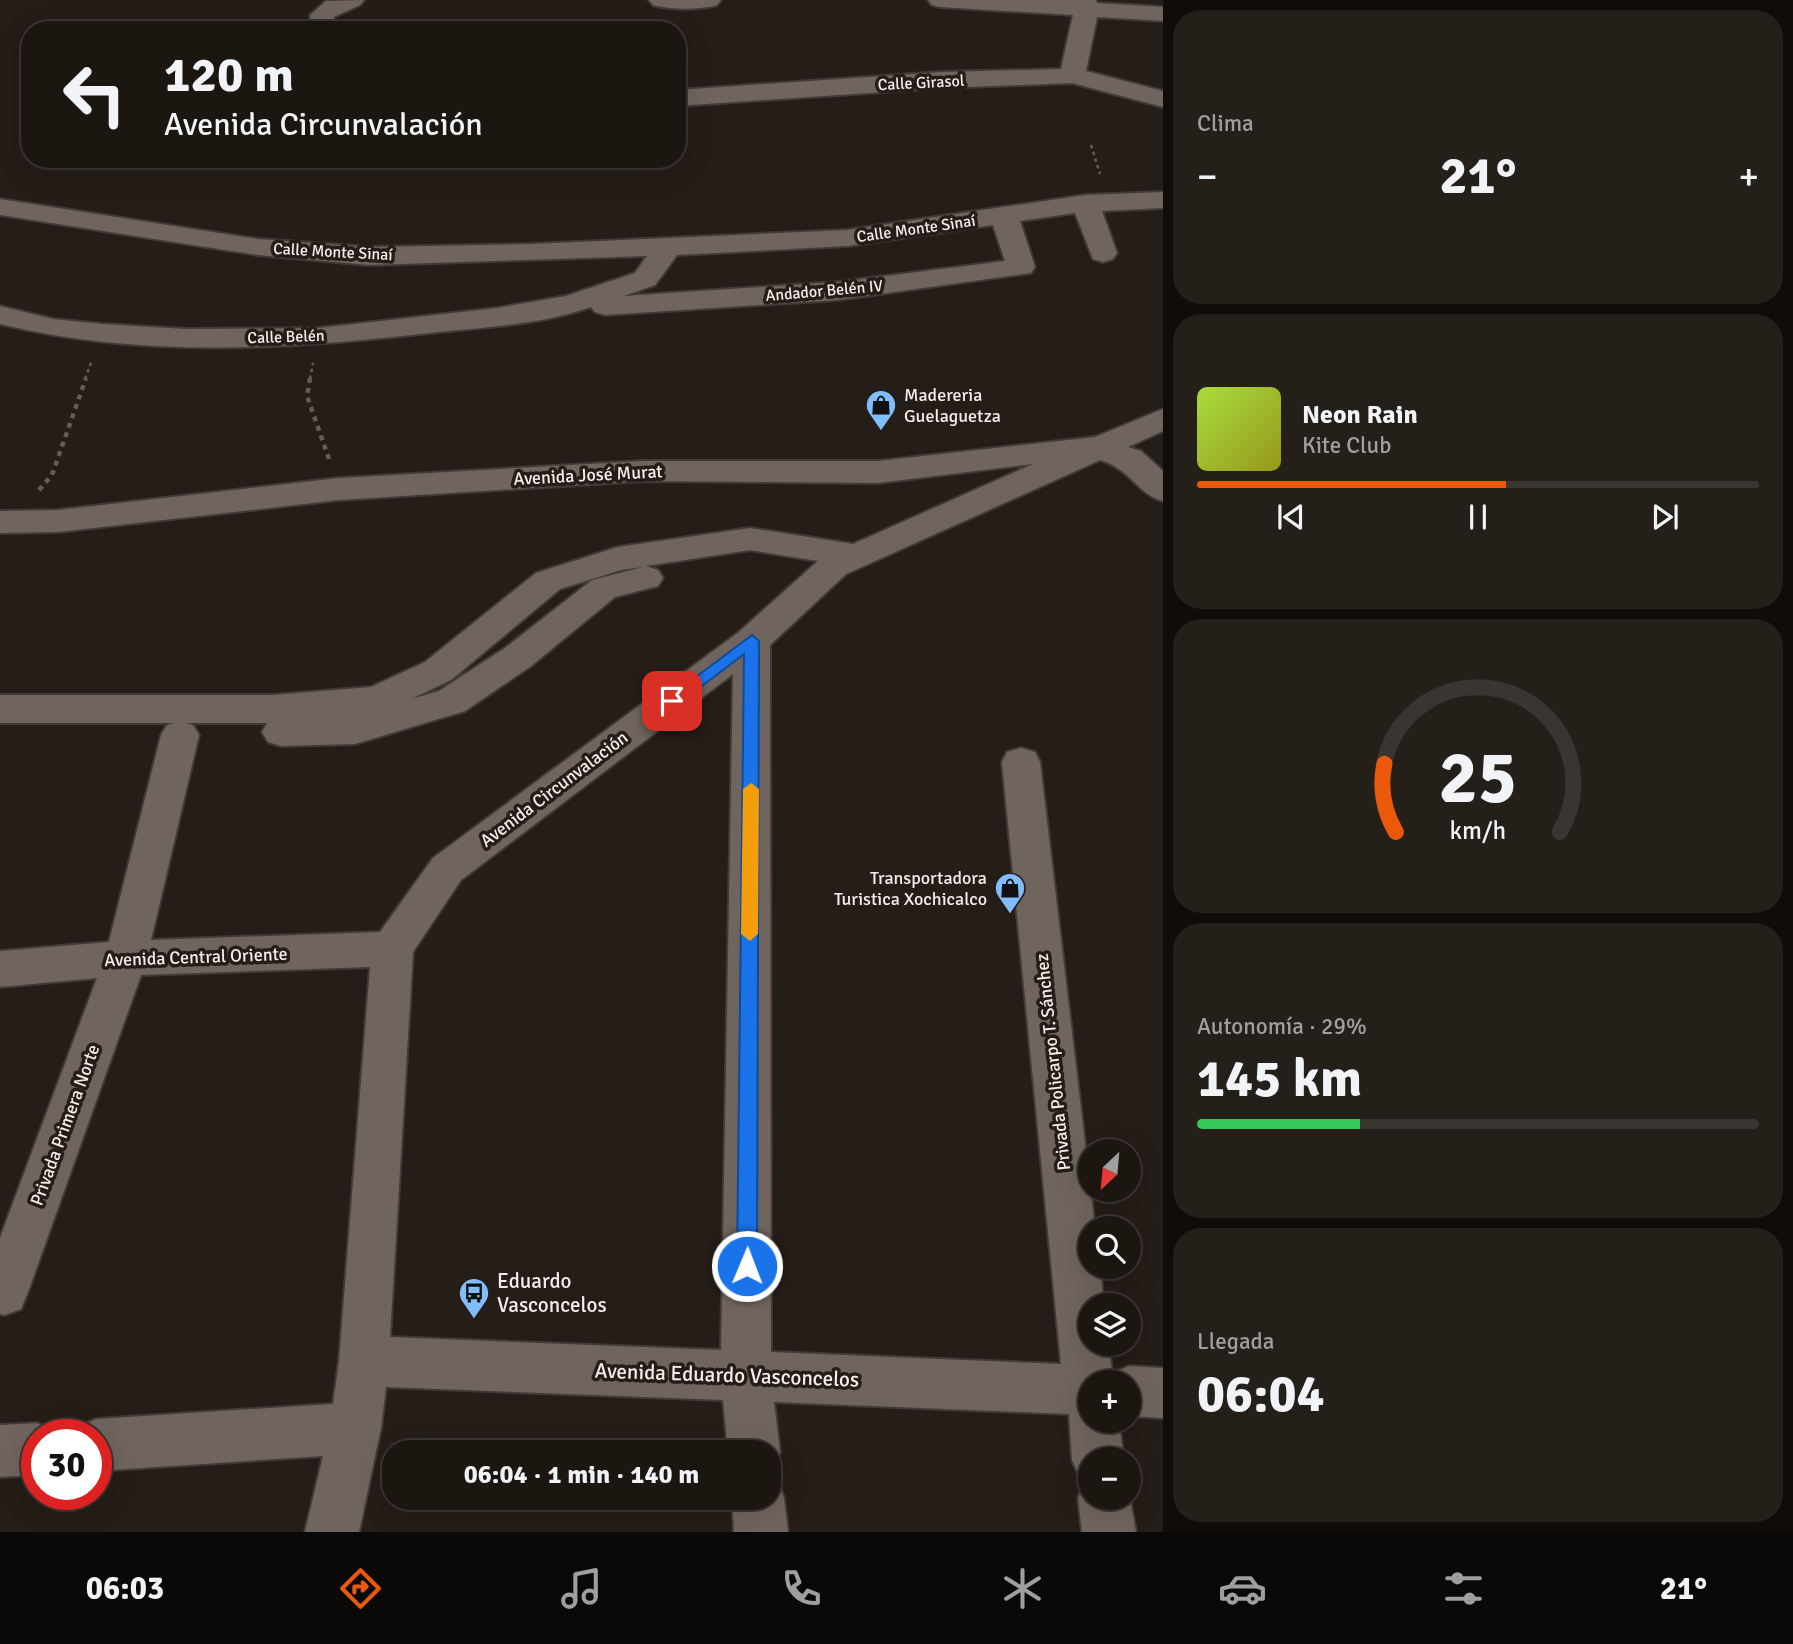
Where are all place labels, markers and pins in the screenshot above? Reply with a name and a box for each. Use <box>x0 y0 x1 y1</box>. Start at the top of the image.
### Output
place label: Madereria Guelaguetza <box>904 384 1001 427</box>
shop icon: Madereria Guelaguetza <box>864 388 898 432</box>
pin <box>642 671 702 731</box>
place label: Transportadora Turistica Xochicalco <box>834 867 987 910</box>
shop icon: Transportadora Turistica Xochicalco <box>993 871 1027 915</box>
place label: Eduardo Vasconcelos <box>497 1268 607 1318</box>
bus stop icon: Eduardo Vasconcelos <box>457 1276 491 1320</box>

